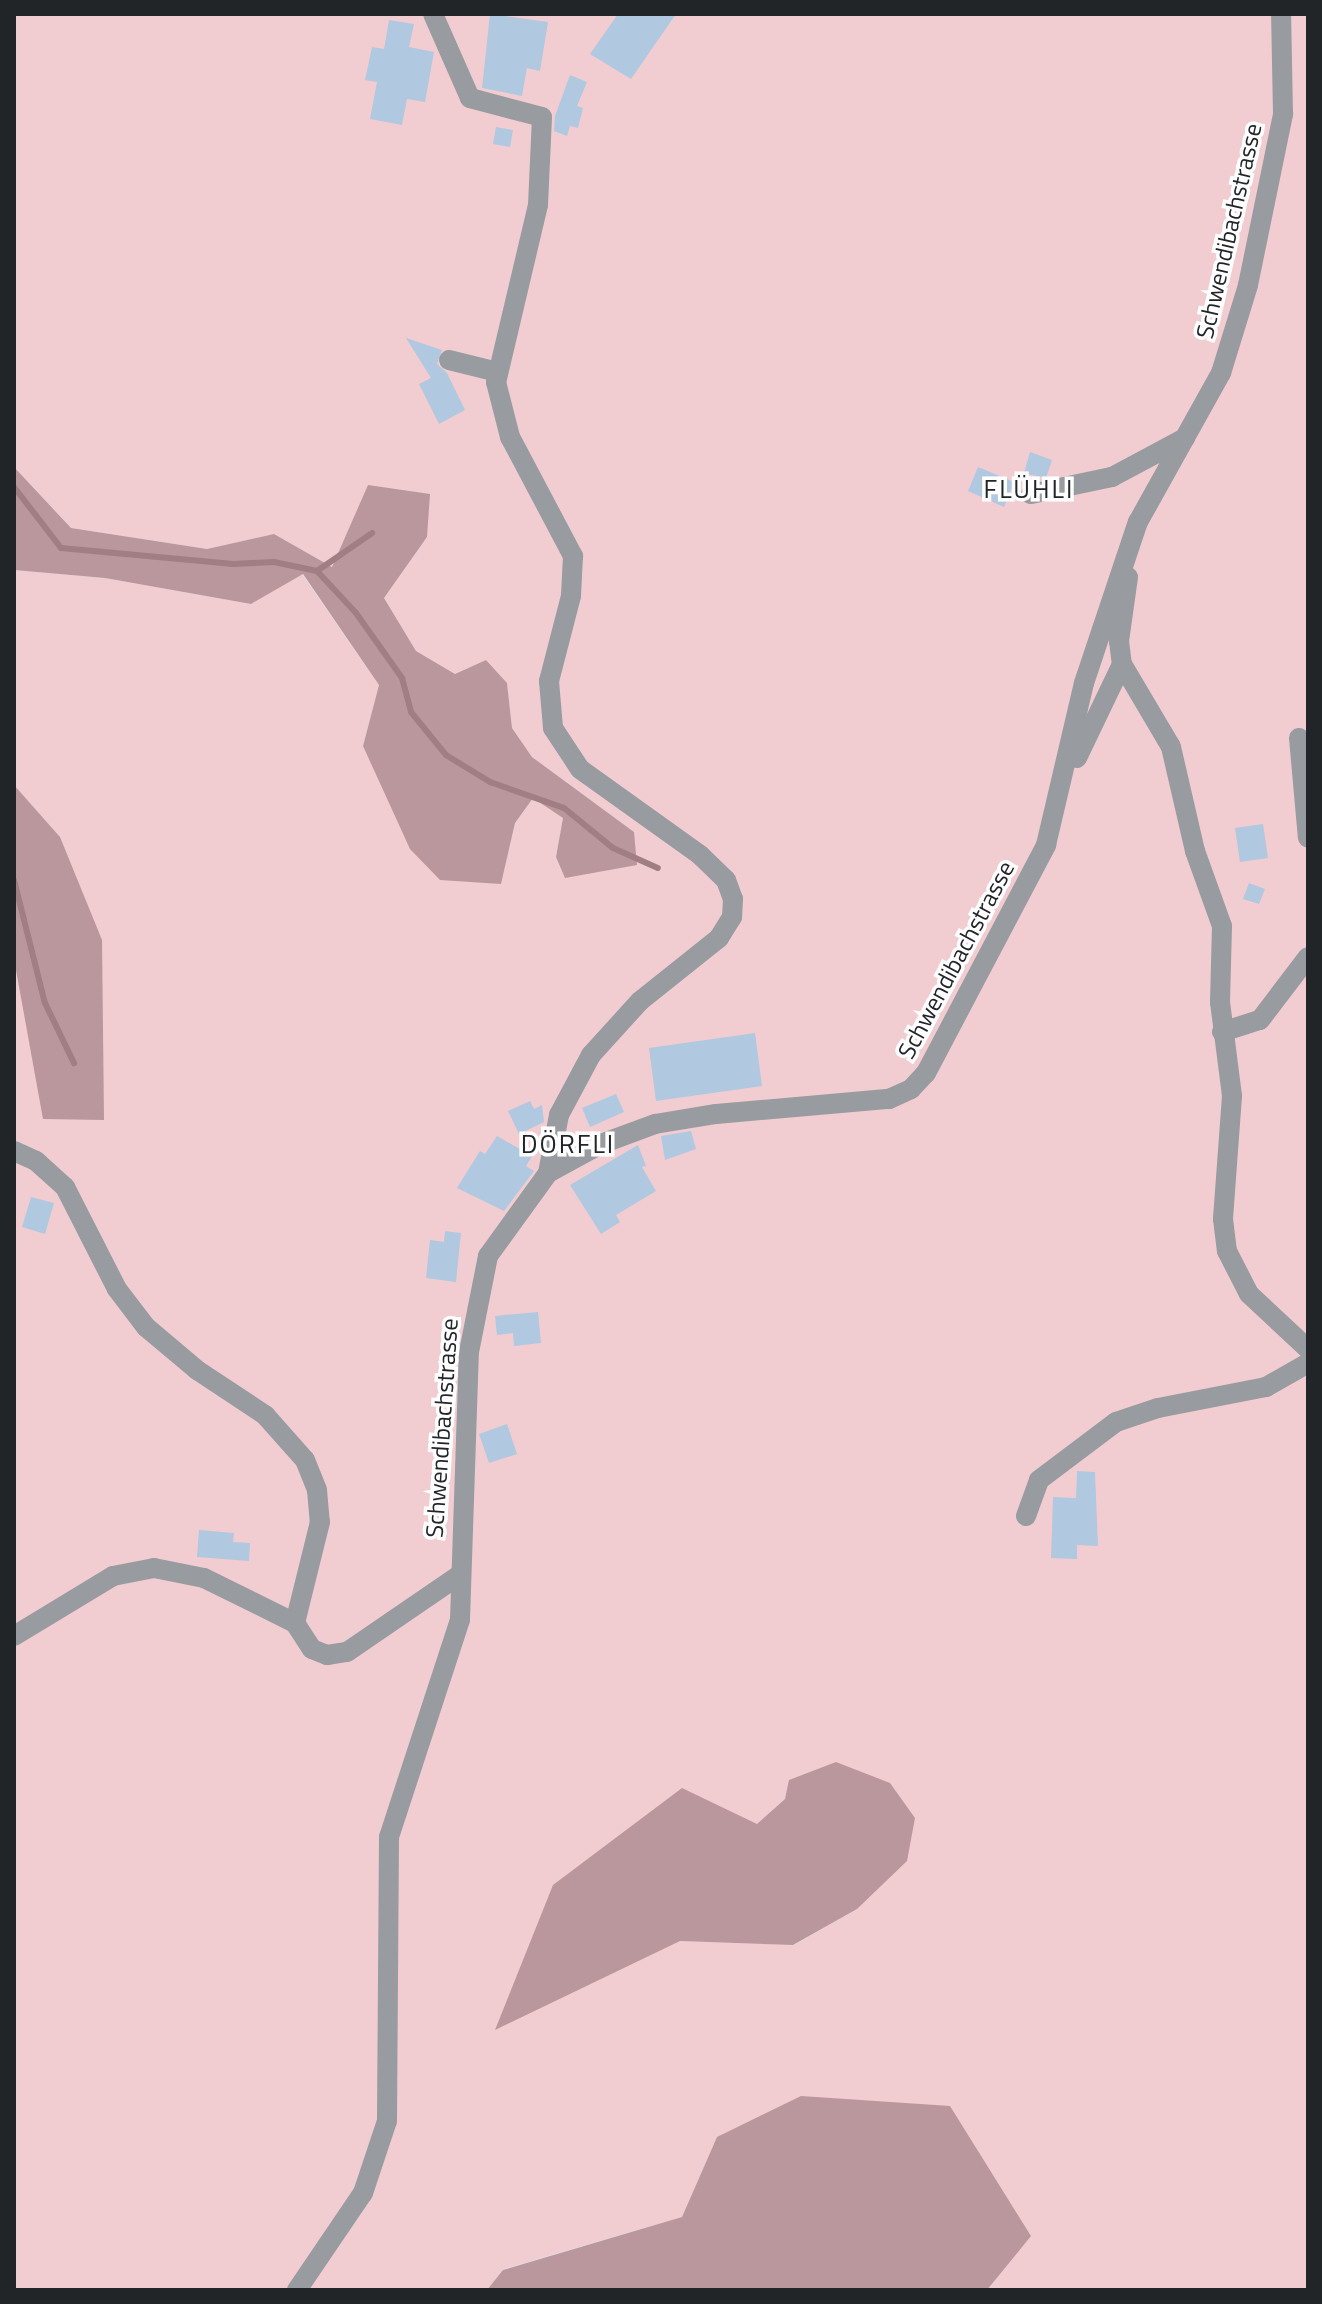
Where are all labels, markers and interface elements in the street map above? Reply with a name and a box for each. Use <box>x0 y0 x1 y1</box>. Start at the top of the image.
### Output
street label: Schwendibachstrasse <box>1190 121 1268 341</box>
district label: FLÜHLI <box>984 473 1074 505</box>
street label: Schwendibachstrasse <box>892 856 1020 1064</box>
district label: DÖRFLI <box>521 1128 615 1160</box>
street label: Schwendibachstrasse <box>420 1317 464 1539</box>

